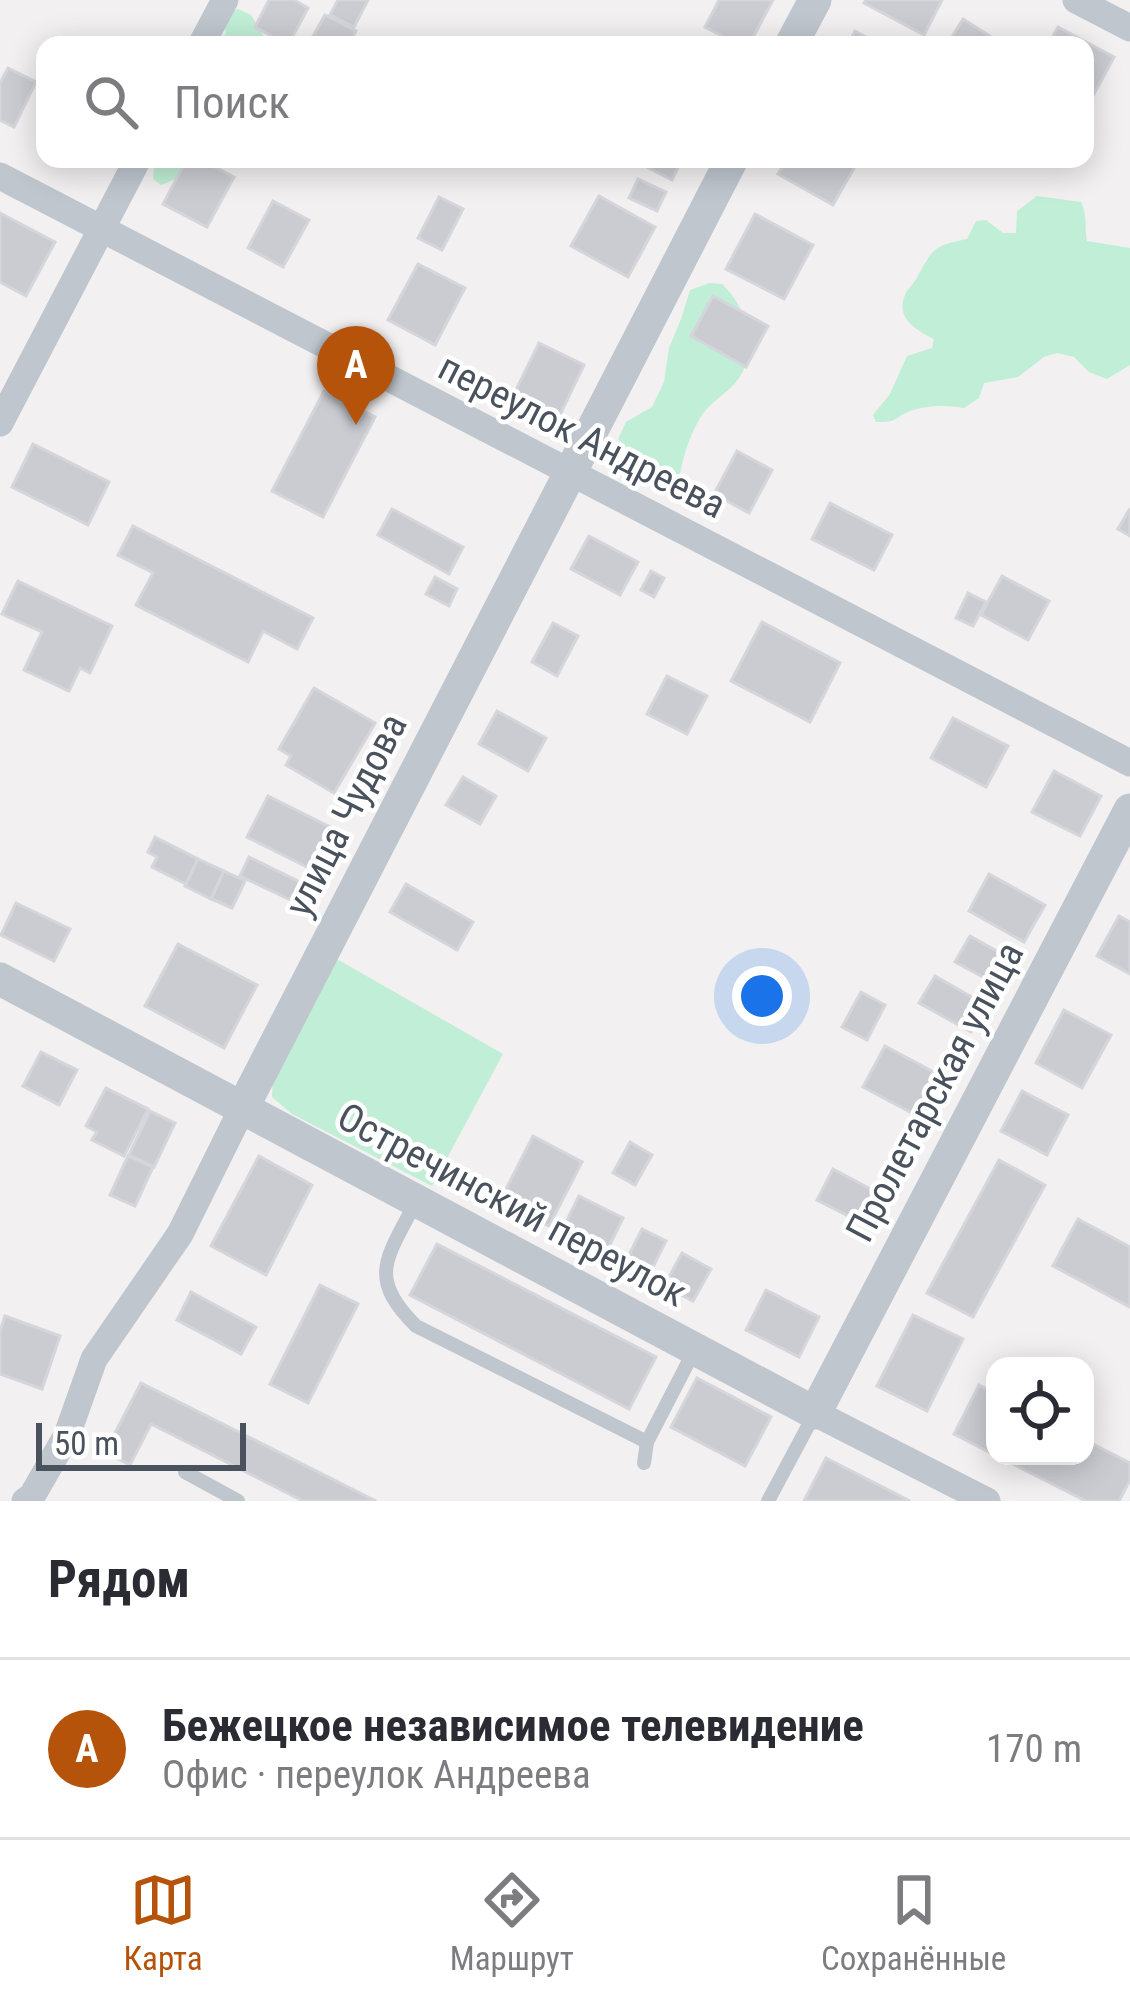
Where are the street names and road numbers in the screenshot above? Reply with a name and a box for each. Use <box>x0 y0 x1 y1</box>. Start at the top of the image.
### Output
street label: переулок Андреева <box>431 344 733 528</box>
street label: улица Чудова <box>275 706 417 924</box>
street label: Пролетарская улица <box>837 934 1033 1250</box>
street label: Остречинский переулок <box>330 1093 695 1317</box>

